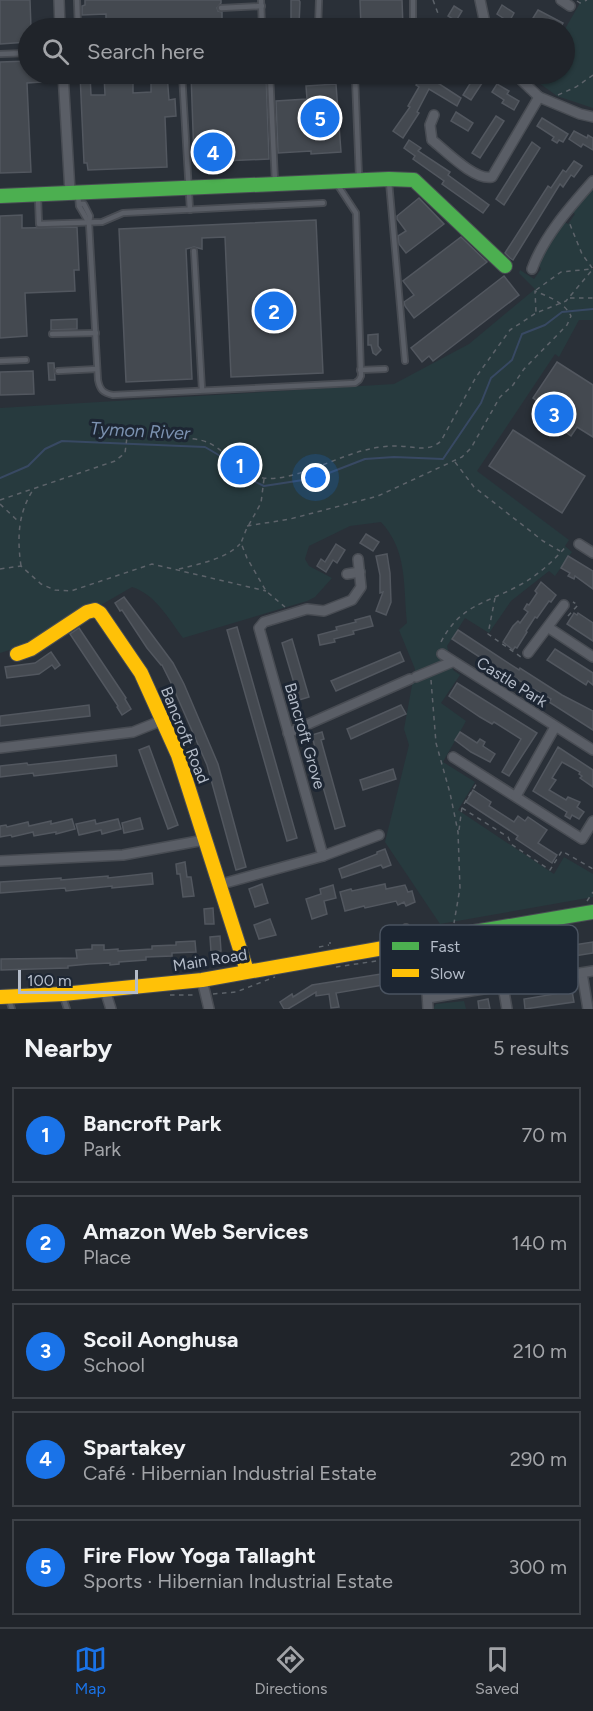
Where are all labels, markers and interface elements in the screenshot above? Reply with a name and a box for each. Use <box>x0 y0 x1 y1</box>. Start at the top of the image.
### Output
search box <box>18 18 575 84</box>
icon: search <box>39 35 72 68</box>
text: Search here <box>87 38 205 65</box>
pin: 5 <box>300 96 340 140</box>
pin: 4 <box>194 130 232 174</box>
pin: 2 <box>254 288 294 334</box>
pin: 3 <box>534 392 574 436</box>
water label: Tymon River <box>89 417 191 445</box>
pin: 1 <box>220 442 260 488</box>
your location <box>301 463 330 492</box>
street label: Castle Park <box>473 653 551 711</box>
street label: Bancroft Grove <box>281 681 329 792</box>
street label: Bancroft Road <box>157 684 213 786</box>
legend <box>380 925 578 994</box>
text: Fast <box>430 937 460 956</box>
street label: Main Road <box>171 945 249 975</box>
text: Slow <box>430 964 465 983</box>
scale bar <box>18 967 138 995</box>
text: 100 m <box>27 971 72 990</box>
text: Nearby <box>24 1032 112 1064</box>
text: 5 results <box>493 1036 569 1060</box>
text: Bancroft Park <box>83 1110 222 1137</box>
text: 1 <box>41 1123 50 1147</box>
text: 70 m <box>521 1123 567 1147</box>
text: Park <box>83 1137 121 1161</box>
text: Amazon Web Services <box>83 1218 308 1245</box>
text: 2 <box>40 1231 51 1255</box>
text: 140 m <box>512 1231 567 1255</box>
text: Place <box>83 1245 131 1269</box>
text: Scoil Aonghusa <box>83 1326 239 1353</box>
text: 3 <box>40 1339 51 1363</box>
text: 210 m <box>513 1339 567 1363</box>
text: School <box>83 1353 145 1377</box>
text: Spartakey <box>83 1434 186 1461</box>
text: 4 <box>39 1447 52 1471</box>
text: 290 m <box>510 1447 567 1471</box>
text: Café · Hibernian Industrial Estate <box>83 1461 377 1485</box>
text: Fire Flow Yoga Tallaght <box>83 1542 316 1569</box>
text: 5 <box>40 1555 51 1579</box>
text: 300 m <box>509 1555 567 1579</box>
text: Sports · Hibernian Industrial Estate <box>83 1569 393 1593</box>
tab: Map <box>74 1643 107 1698</box>
tab: Directions <box>254 1643 327 1698</box>
tab: Saved <box>475 1643 519 1698</box>

